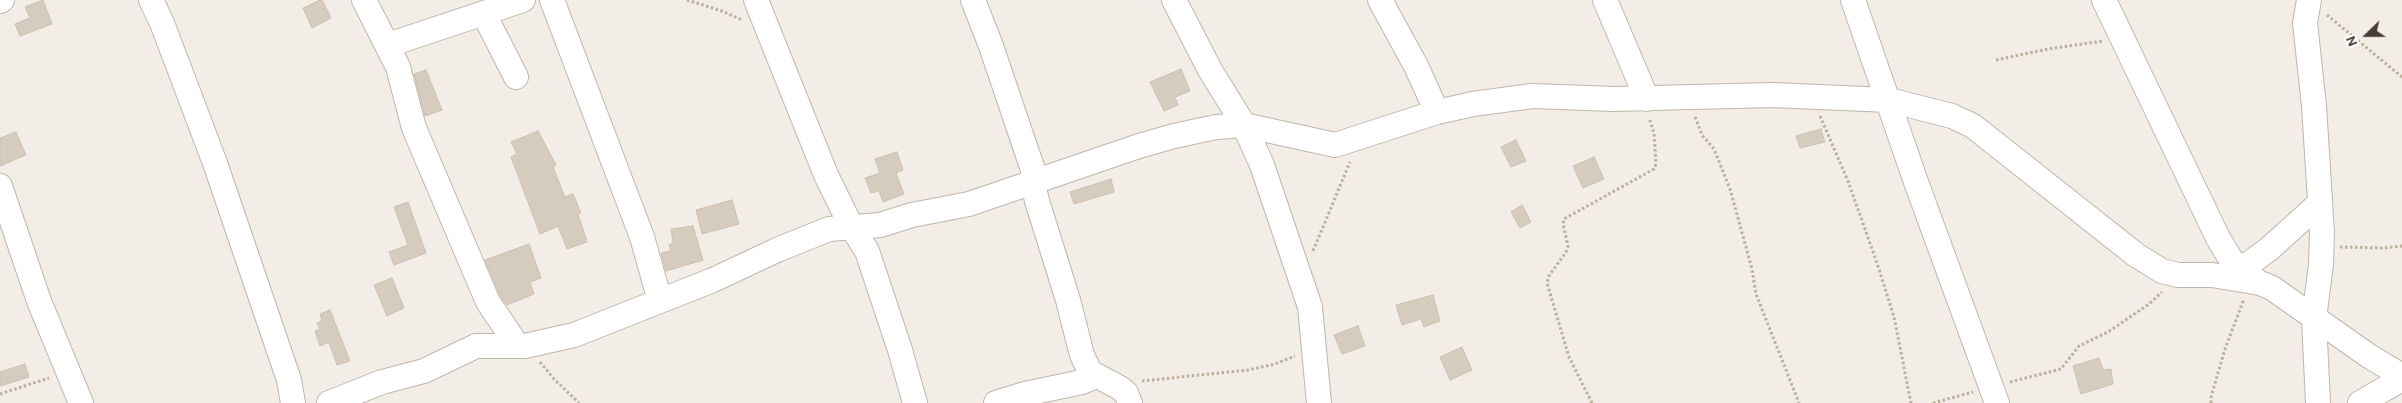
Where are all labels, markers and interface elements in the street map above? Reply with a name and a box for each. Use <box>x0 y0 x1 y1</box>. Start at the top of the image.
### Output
north arrow <box>2342 10 2392 60</box>
text: N <box>2343 33 2362 49</box>

